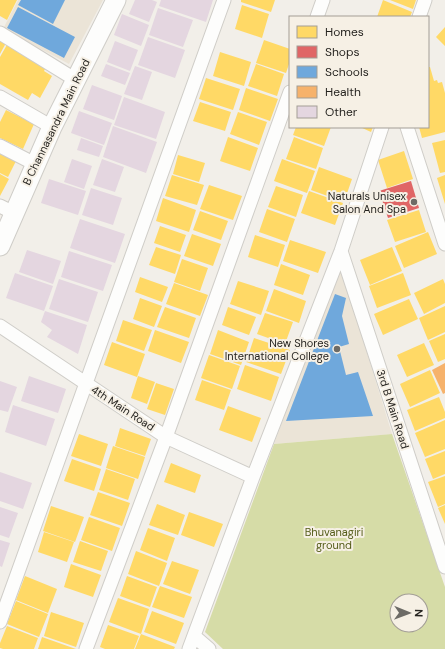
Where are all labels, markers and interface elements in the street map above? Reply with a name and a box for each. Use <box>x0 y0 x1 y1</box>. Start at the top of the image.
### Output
legend <box>289 16 429 128</box>
text: Homes <box>325 24 364 40</box>
text: Shops <box>325 44 360 60</box>
street label: B Channasandra Main Road <box>19 56 93 187</box>
text: Schools <box>325 64 369 80</box>
text: Health <box>325 84 361 100</box>
text: Other <box>325 104 358 120</box>
place label: Naturals Unisex Salon And Spa <box>328 189 407 216</box>
marker: Naturals Unisex Salon And Spa <box>409 197 419 207</box>
place label: New Shores International College <box>225 336 329 363</box>
marker: New Shores International College <box>332 344 342 354</box>
street label: 3rd B Main Road <box>374 368 412 450</box>
street label: 4th Main Road <box>89 382 157 434</box>
park label: Bhuvanagiri ground <box>305 525 363 552</box>
north arrow <box>389 593 429 633</box>
text: N <box>412 609 426 617</box>

